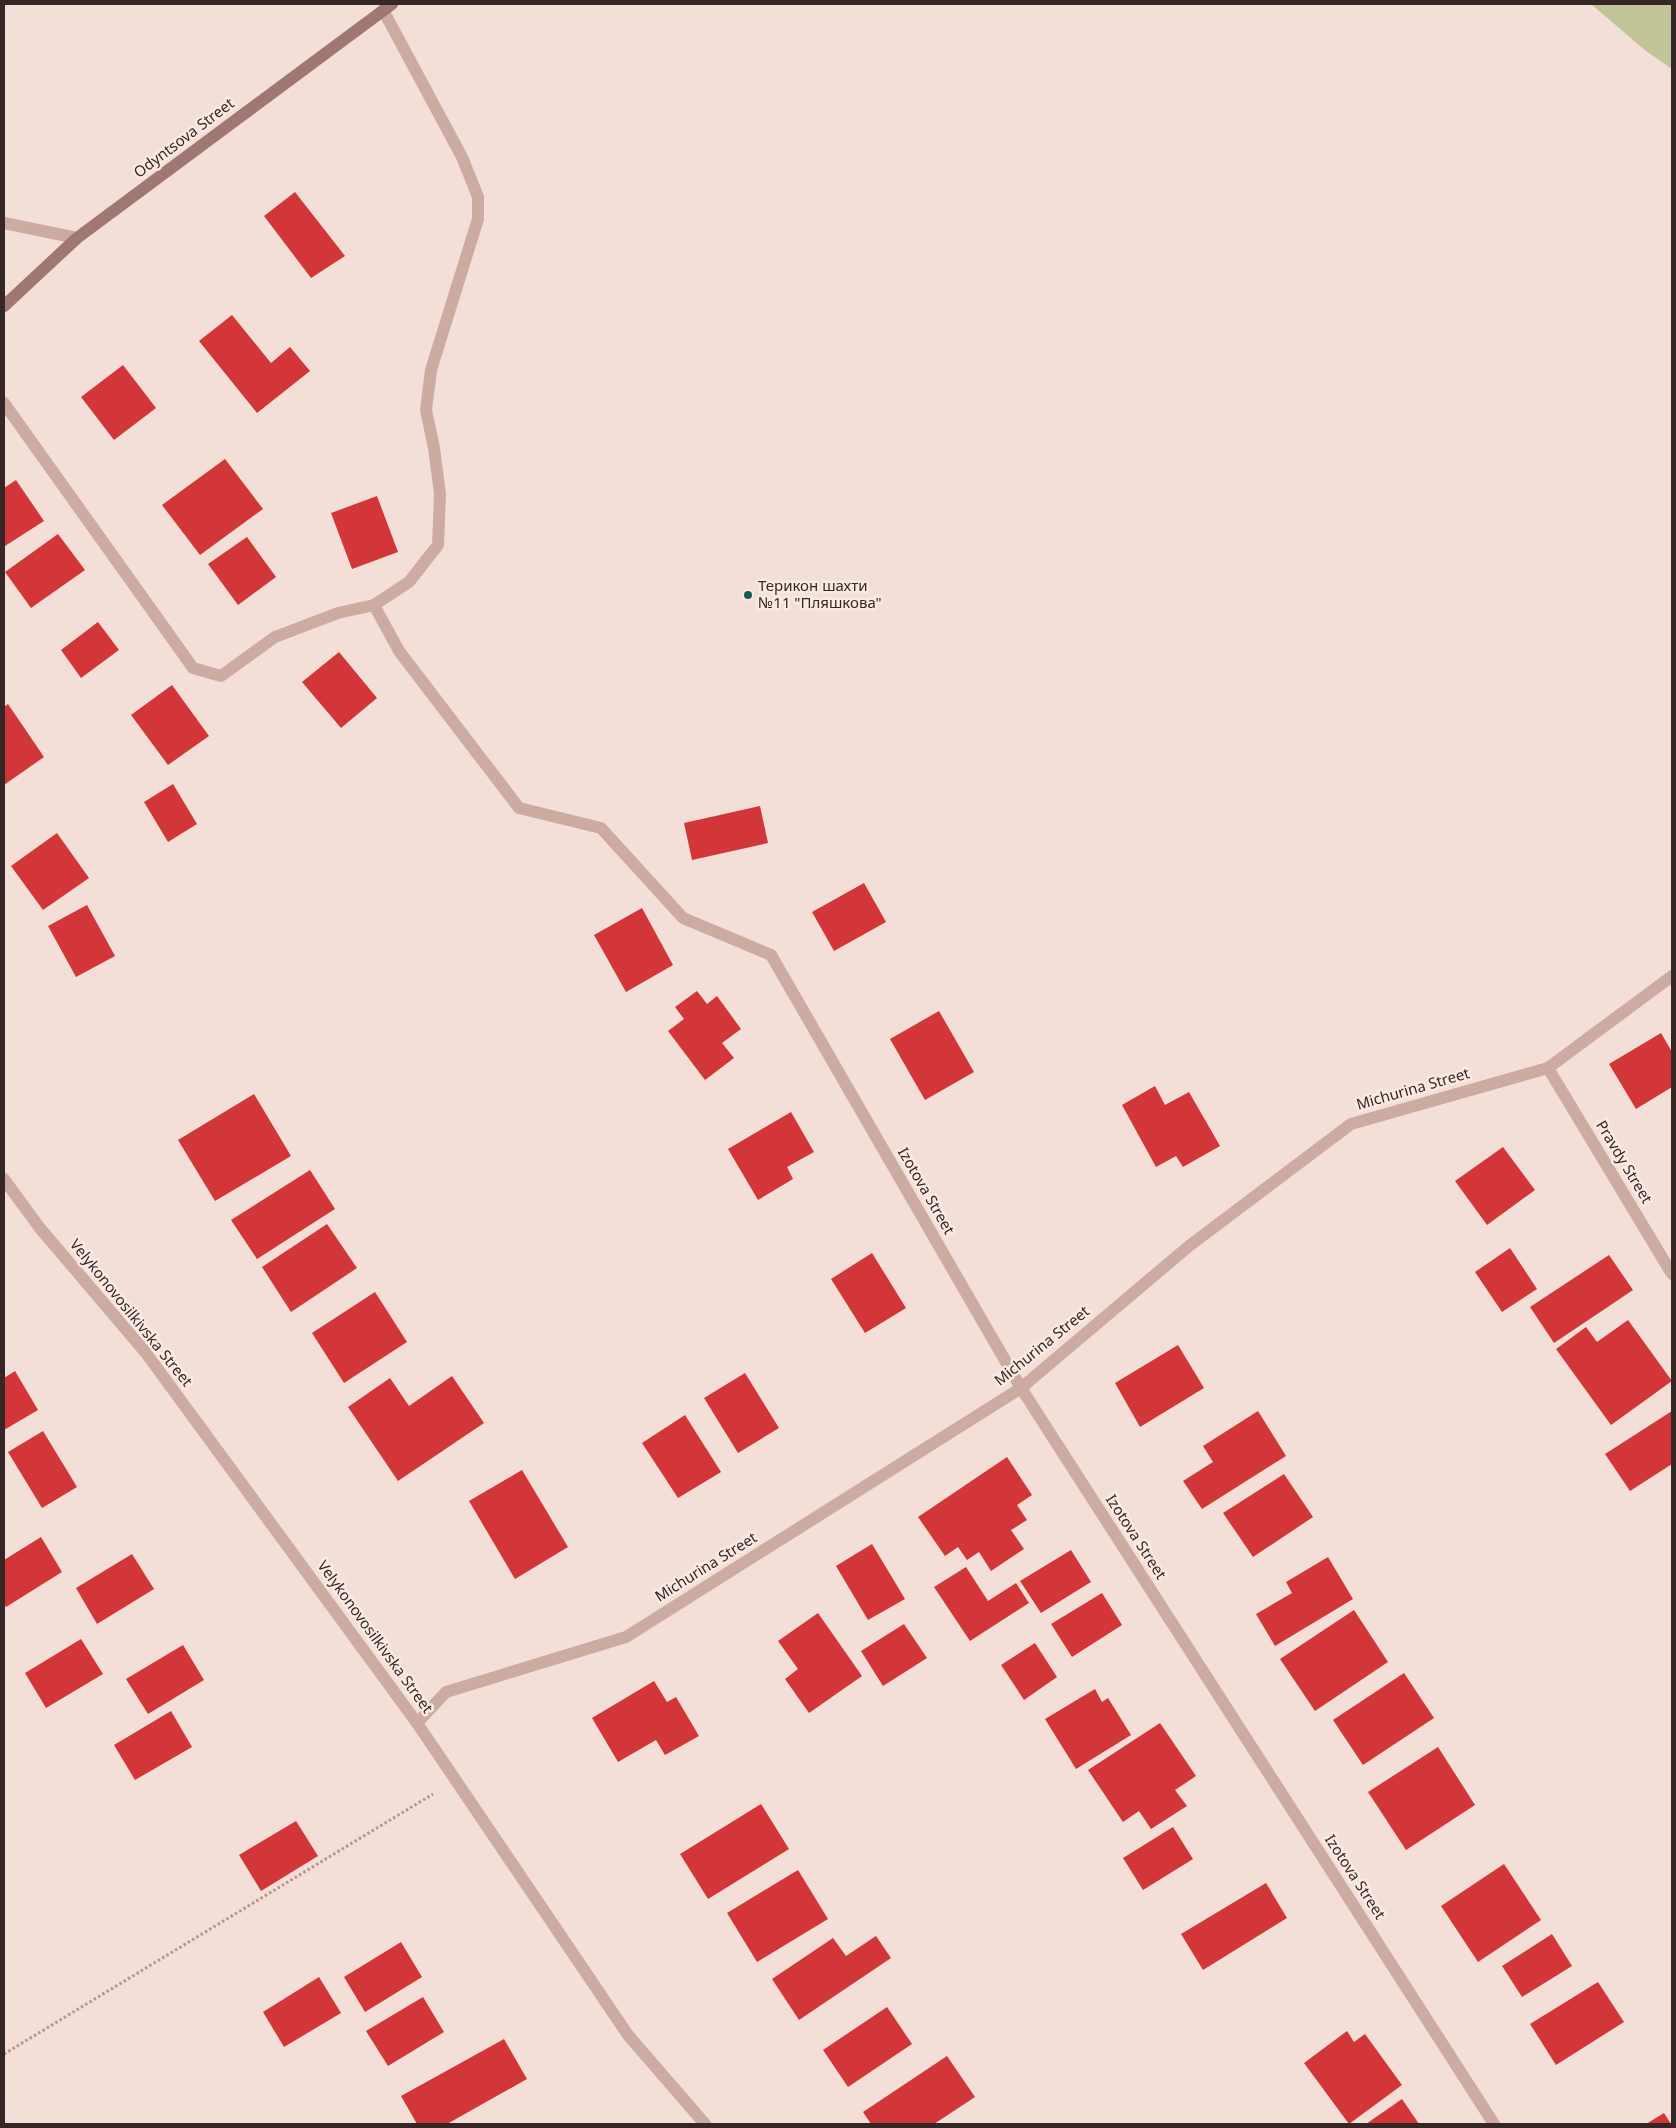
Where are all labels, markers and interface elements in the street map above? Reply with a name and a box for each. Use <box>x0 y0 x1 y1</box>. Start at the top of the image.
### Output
street label: Odyntsova Street <box>129 92 238 182</box>
place label: Терикон шахти №11 "Пляшкова" <box>758 575 882 612</box>
marker: Терикон шахти №11 "Пляшкова" <box>742 589 754 601</box>
street label: Michurina Street <box>1354 1062 1472 1114</box>
street label: Pravdy Street <box>1592 1116 1658 1207</box>
street label: Izotova Street <box>894 1143 960 1238</box>
street label: Velykonovosilkivska Street <box>66 1234 198 1391</box>
street label: Michurina Street <box>990 1300 1093 1390</box>
street label: Izotova Street <box>1102 1490 1172 1583</box>
street label: Michurina Street <box>651 1526 761 1606</box>
street label: Velykonovosilkivska Street <box>314 1556 438 1717</box>
street label: Izotova Street <box>1321 1830 1391 1923</box>

